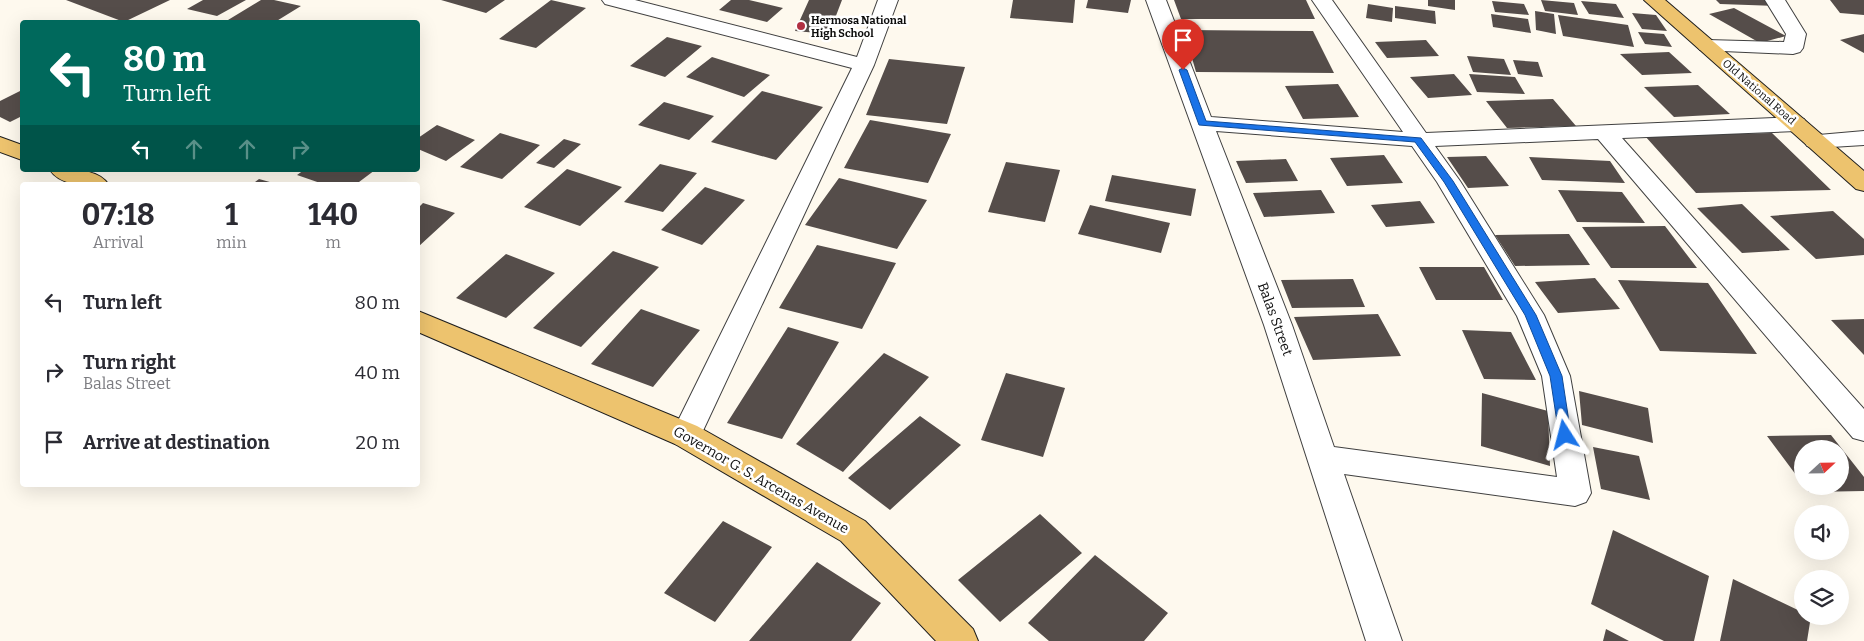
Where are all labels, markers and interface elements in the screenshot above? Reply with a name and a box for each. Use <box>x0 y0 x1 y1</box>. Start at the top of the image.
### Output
place label: Hermosa National High School <box>811 14 907 40</box>
pin <box>1162 19 1204 70</box>
marker: Hermosa National High School <box>795 20 807 32</box>
icon: arrive <box>1169 26 1197 54</box>
text: 80 m <box>123 38 206 80</box>
icon: left <box>40 40 105 105</box>
street label: Old National Road <box>1720 57 1798 128</box>
text: Turn left <box>123 80 211 107</box>
icon: left <box>127 135 155 163</box>
icon: ahead <box>180 135 208 163</box>
icon: ahead <box>233 135 261 163</box>
icon: right <box>286 135 314 163</box>
text: 07:18 <box>82 197 155 233</box>
text: 1 <box>225 197 238 233</box>
text: 140 <box>308 197 358 233</box>
text: Arrival <box>93 233 144 252</box>
text: min <box>216 233 247 252</box>
text: m <box>326 233 341 252</box>
street label: Balas Street <box>1254 280 1296 358</box>
icon: left <box>40 288 68 316</box>
text: Turn left <box>83 291 162 314</box>
text: 80 m <box>354 291 400 314</box>
text: Turn right <box>83 351 176 374</box>
icon: right <box>40 358 68 386</box>
text: 40 m <box>355 361 400 384</box>
text: Balas Street <box>83 374 171 393</box>
position arrow <box>1538 408 1590 460</box>
street label: Governor G. S. Arcenas Avenue <box>670 423 852 537</box>
icon: arrive <box>40 428 68 456</box>
text: Arrive at destination <box>83 431 270 454</box>
text: 20 m <box>356 431 400 454</box>
north arrow <box>1794 440 1849 495</box>
map controls <box>1794 440 1849 625</box>
button: sound <box>1794 505 1849 560</box>
button: layers <box>1794 570 1849 625</box>

